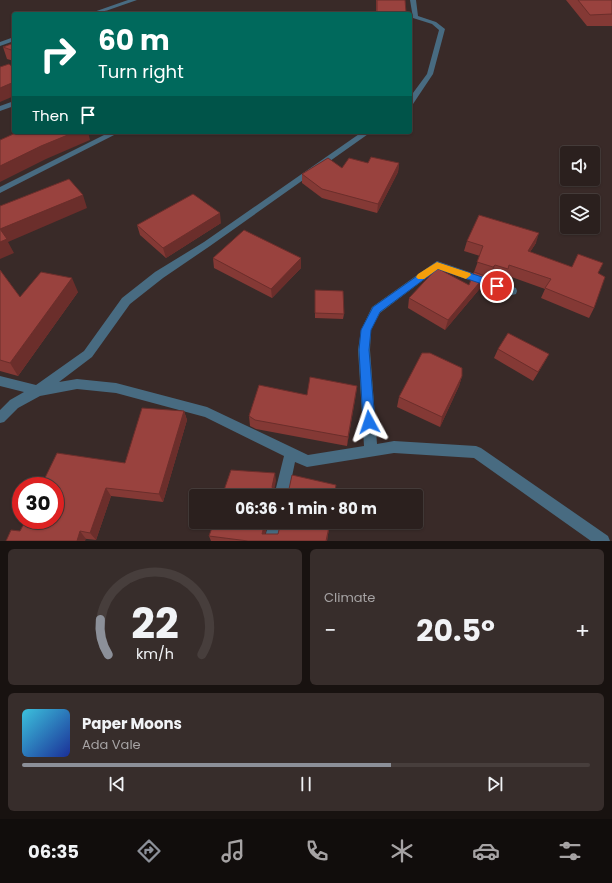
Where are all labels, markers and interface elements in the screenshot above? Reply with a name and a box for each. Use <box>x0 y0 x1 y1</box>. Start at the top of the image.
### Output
text: 60 m <box>98 21 170 60</box>
icon: right <box>32 28 84 80</box>
text: Turn right <box>98 59 184 84</box>
icon: arrive <box>77 104 99 126</box>
text: Then <box>32 105 69 126</box>
map controls <box>560 146 600 234</box>
button: sound <box>560 146 600 186</box>
button: layers <box>560 194 600 234</box>
pin <box>480 269 514 303</box>
icon: arrive <box>486 275 508 297</box>
position arrow <box>348 401 390 443</box>
speed limit sign: 30 <box>12 477 64 529</box>
text: 06:36 · 1 min · 80 m <box>235 498 377 519</box>
text: Climate <box>324 588 375 607</box>
text: 22 <box>131 594 179 653</box>
text: 20.5° <box>416 609 495 652</box>
text: − <box>324 615 336 646</box>
text: + <box>575 615 590 646</box>
text: km/h <box>136 644 174 664</box>
text: Paper Moons <box>82 713 182 734</box>
text: Ada Vale <box>82 735 141 754</box>
icon: previous <box>106 773 128 795</box>
icon: pause <box>295 773 317 795</box>
icon: next <box>484 773 506 795</box>
icon: directions <box>135 837 163 865</box>
icon: music <box>219 837 247 865</box>
icon: phone <box>303 837 331 865</box>
icon: climate <box>388 837 416 865</box>
icon: car <box>472 837 500 865</box>
icon: filters <box>556 837 584 865</box>
text: 06:35 <box>28 839 79 864</box>

